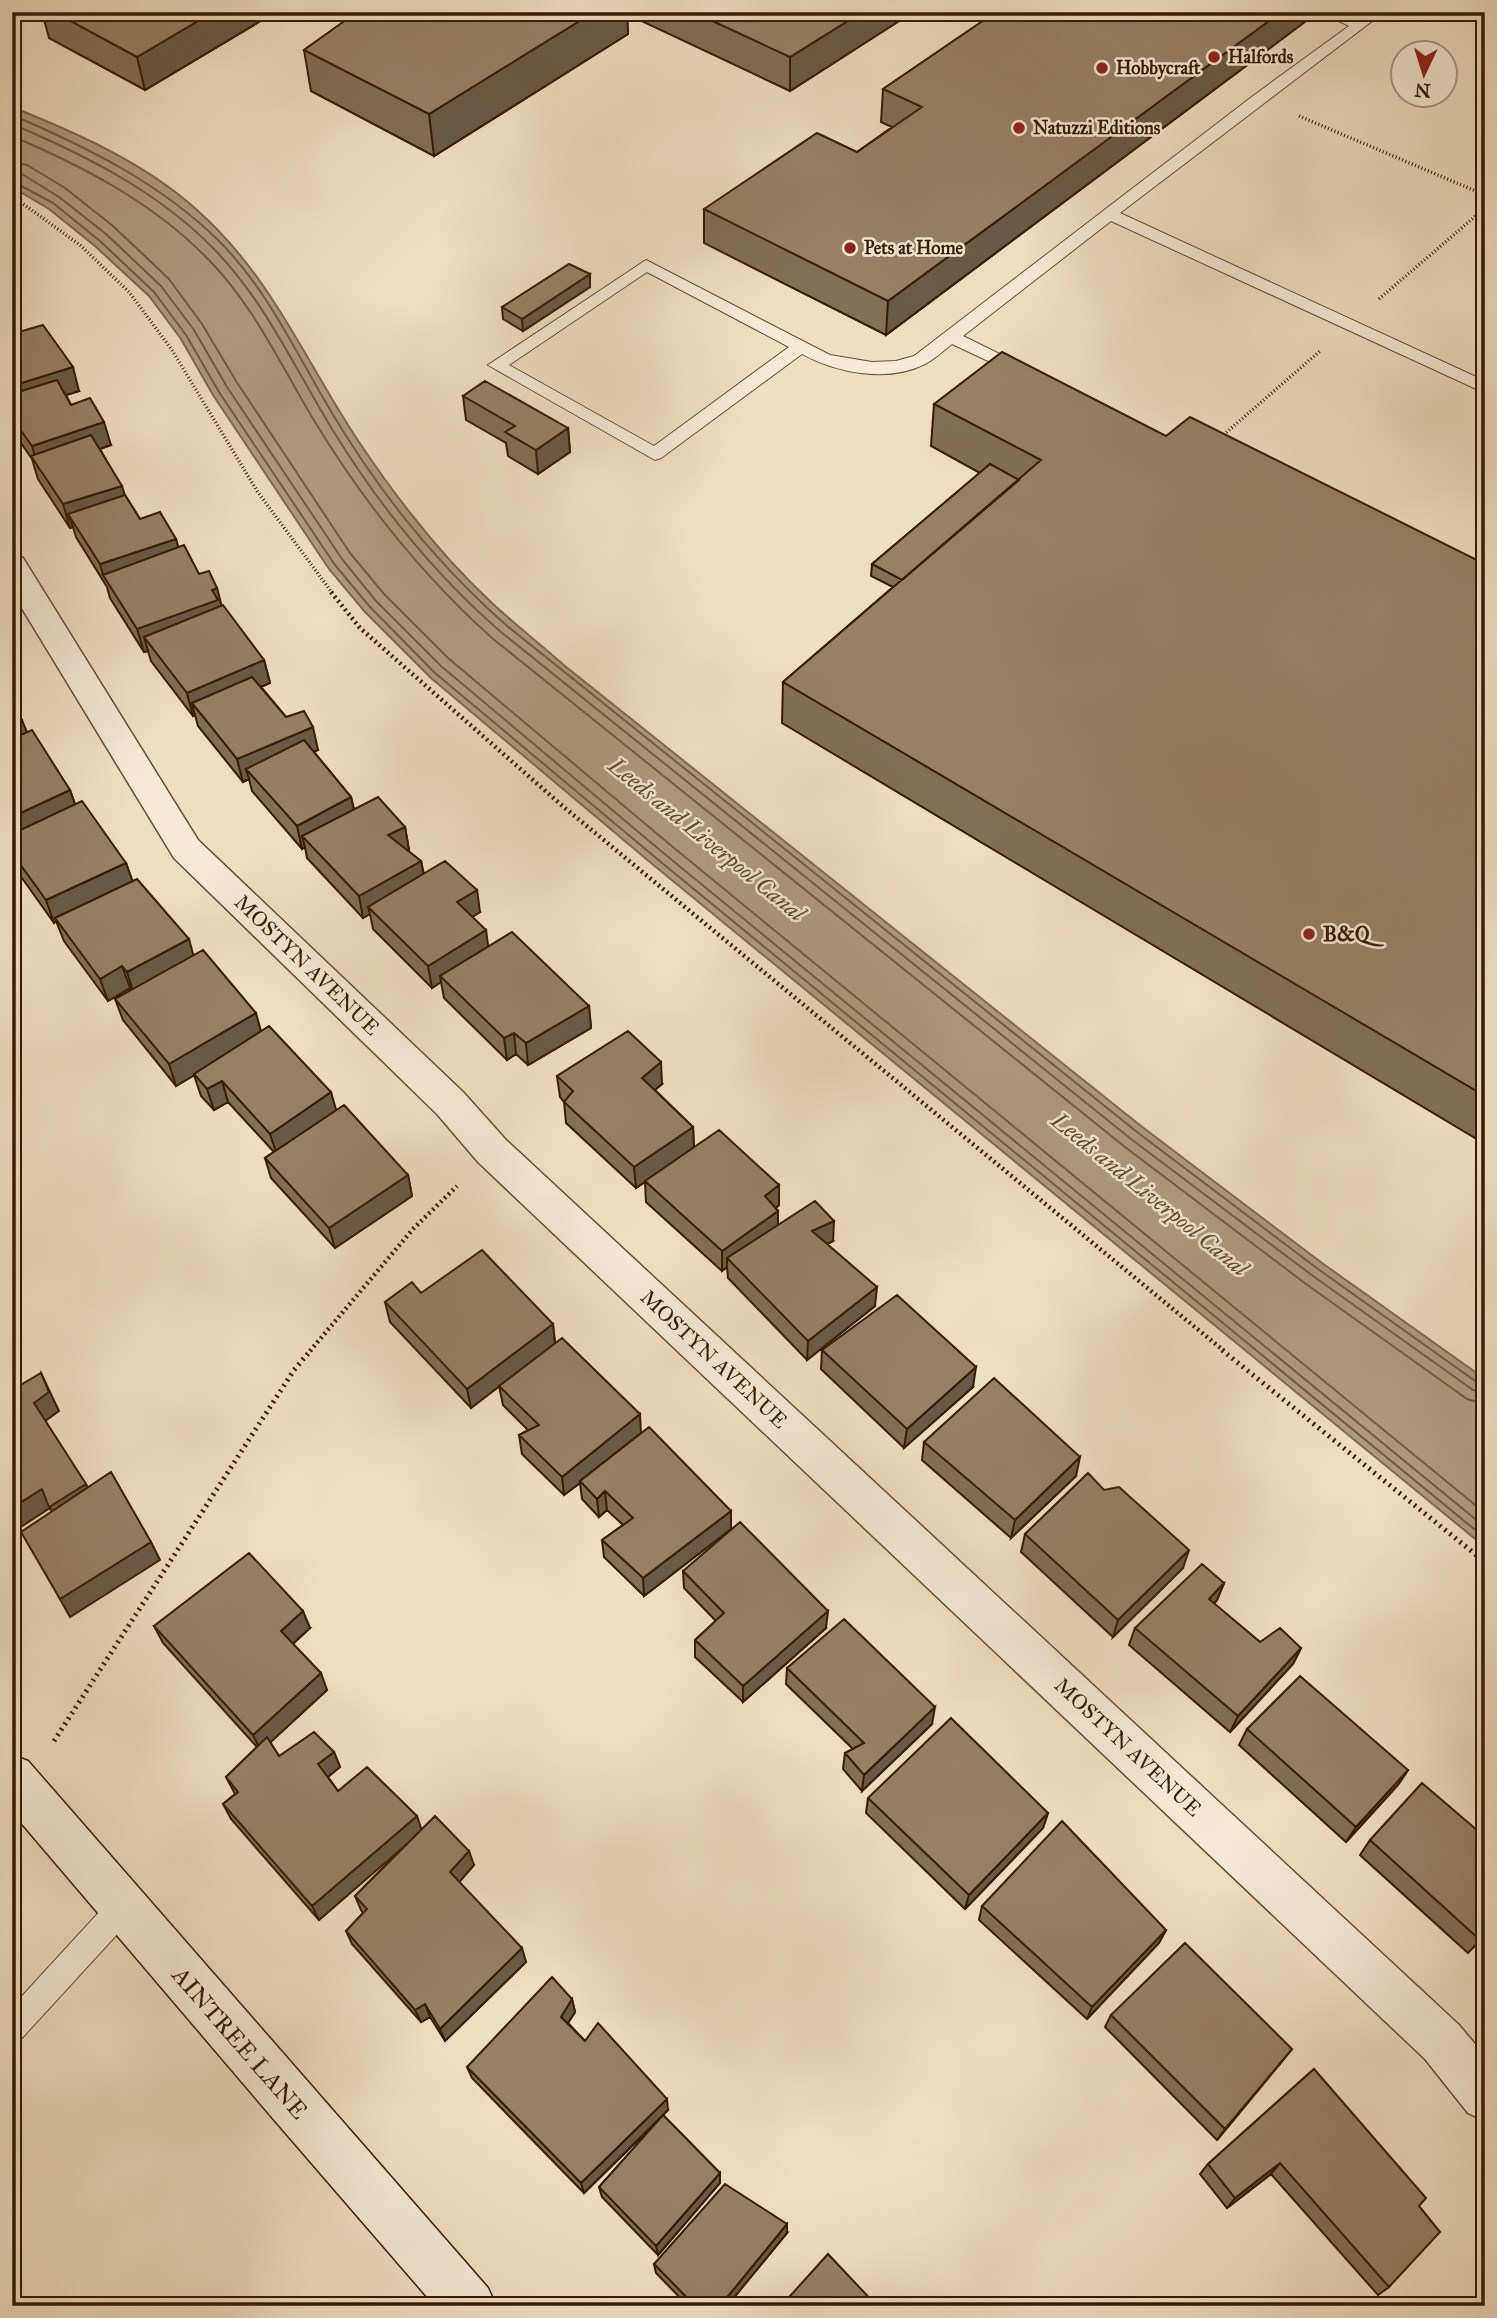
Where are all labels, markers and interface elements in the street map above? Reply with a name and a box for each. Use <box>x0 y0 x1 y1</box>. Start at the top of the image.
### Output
north arrow <box>1388 38 1458 108</box>
place label: Halfords <box>1228 46 1294 68</box>
marker: Halfords <box>1206 49 1222 65</box>
place label: Hobbycraft <box>1116 57 1201 80</box>
marker: Hobbycraft <box>1094 60 1110 76</box>
text: N <box>1414 78 1432 102</box>
place label: Natuzzi Editions <box>1033 117 1161 139</box>
marker: Natuzzi Editions <box>1011 120 1027 136</box>
place label: Pets at Home <box>864 237 964 259</box>
marker: Pets at Home <box>842 240 858 256</box>
water label: Leeds and Liverpool Canal <box>602 750 812 929</box>
street label: MOSTYN AVENUE <box>229 889 385 1041</box>
place label: B&Q <box>1323 921 1385 947</box>
marker: B&Q <box>1301 926 1317 942</box>
water label: Leeds and Liverpool Canal <box>1045 1105 1255 1284</box>
street label: MOSTYN AVENUE <box>635 1284 793 1434</box>
street label: MOSTYN AVENUE <box>1049 1672 1207 1822</box>
street label: AINTREE LANE <box>165 1960 314 2125</box>

